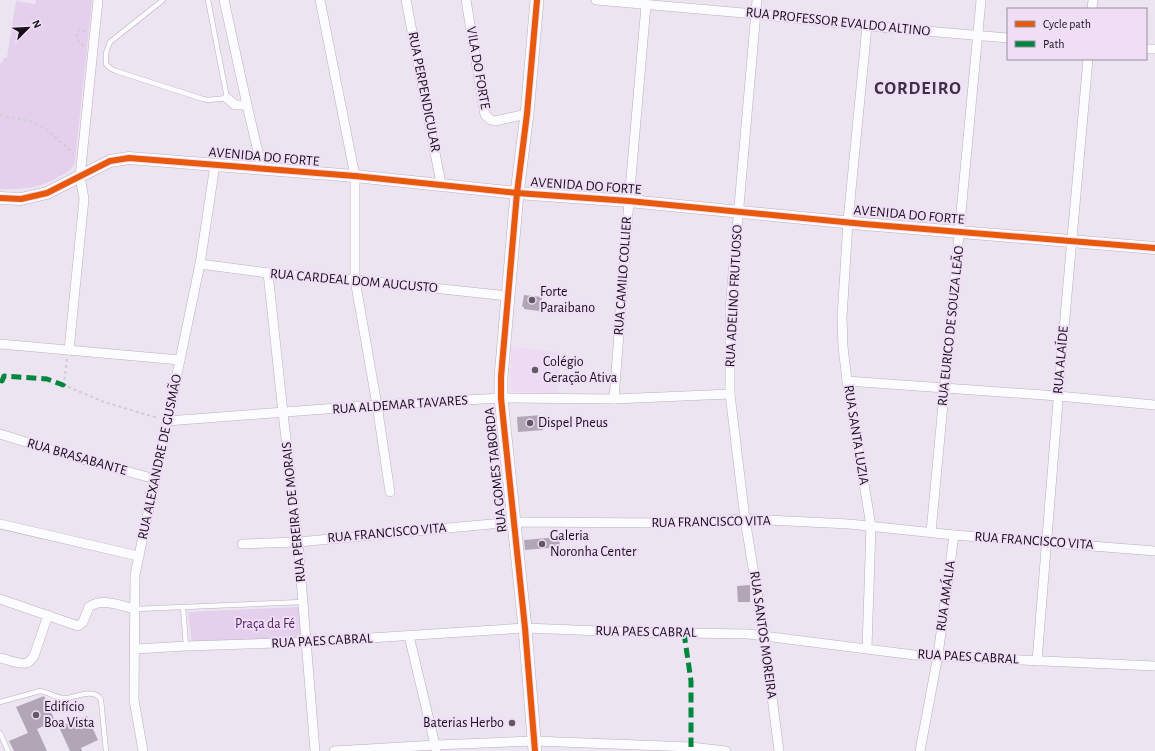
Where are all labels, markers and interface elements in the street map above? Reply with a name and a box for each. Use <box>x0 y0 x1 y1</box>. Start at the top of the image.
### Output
street label: RUA PROFESSOR EVALDO ALTINO <box>745 5 931 39</box>
north arrow <box>8 8 48 48</box>
legend <box>1007 8 1147 60</box>
text: N <box>30 18 43 30</box>
text: Cycle path <box>1043 18 1091 31</box>
street label: VILA DO FORTE <box>464 25 492 111</box>
street label: RUA PERPENDICULAR <box>405 31 443 153</box>
text: Path <box>1043 38 1065 50</box>
district label: CORDEIRO <box>874 80 962 98</box>
street label: AVENIDA DO FORTE <box>208 145 320 169</box>
street label: AVENIDA DO FORTE <box>530 175 642 197</box>
street label: AVENIDA DO FORTE <box>853 203 965 227</box>
street label: RUA CAMILO COLLIER <box>612 216 634 336</box>
street label: RUA ADELINO FRUTUOSO <box>723 224 745 368</box>
street label: RUA EURICO DE SOUZA LEÃO <box>934 245 966 407</box>
street label: RUA CARDEAL DOM AUGUSTO <box>270 267 439 295</box>
place label: Forte Paraibano <box>540 285 595 315</box>
marker: Forte Paraibano <box>527 295 537 305</box>
street label: RUA ALAÍDE <box>1048 325 1071 394</box>
place label: Colégio Geração Ativa <box>543 355 618 385</box>
marker: Colégio Geração Ativa <box>530 365 540 375</box>
street label: RUA ALEXANDRE DE GUSMÃO <box>134 373 184 541</box>
street label: RUA SANTA LUZIA <box>841 384 871 486</box>
street label: RUA ALDEMAR TAVARES <box>332 393 468 417</box>
street label: RUA GOMES TABORDA <box>482 407 510 533</box>
place label: Dispel Pneus <box>538 416 608 430</box>
marker: Dispel Pneus <box>525 418 535 428</box>
street label: RUA BRASABANTE <box>26 436 129 478</box>
street label: RUA PEREIRA DE MORAIS <box>280 441 308 583</box>
street label: RUA FRANCISCO VITA <box>651 514 771 530</box>
street label: RUA FRANCISCO VITA <box>327 521 447 545</box>
place label: Galeria Noronha Center <box>550 529 637 559</box>
street label: RUA FRANCISCO VITA <box>974 530 1094 552</box>
marker: Galeria Noronha Center <box>537 539 547 549</box>
street label: RUA AMÁLIA <box>931 559 958 632</box>
street label: RUA SANTOS MOREIRA <box>747 570 779 700</box>
park label: Praça da Fé <box>235 617 295 631</box>
street label: RUA PAES CABRAL <box>595 624 697 640</box>
street label: RUA PAES CABRAL <box>271 631 373 651</box>
street label: RUA PAES CABRAL <box>917 647 1019 667</box>
place label: Edifício Boa Vista <box>44 700 95 730</box>
marker: Edifício Boa Vista <box>31 710 41 720</box>
place label: Baterias Herbo <box>423 716 504 730</box>
marker: Baterias Herbo <box>507 718 517 728</box>

